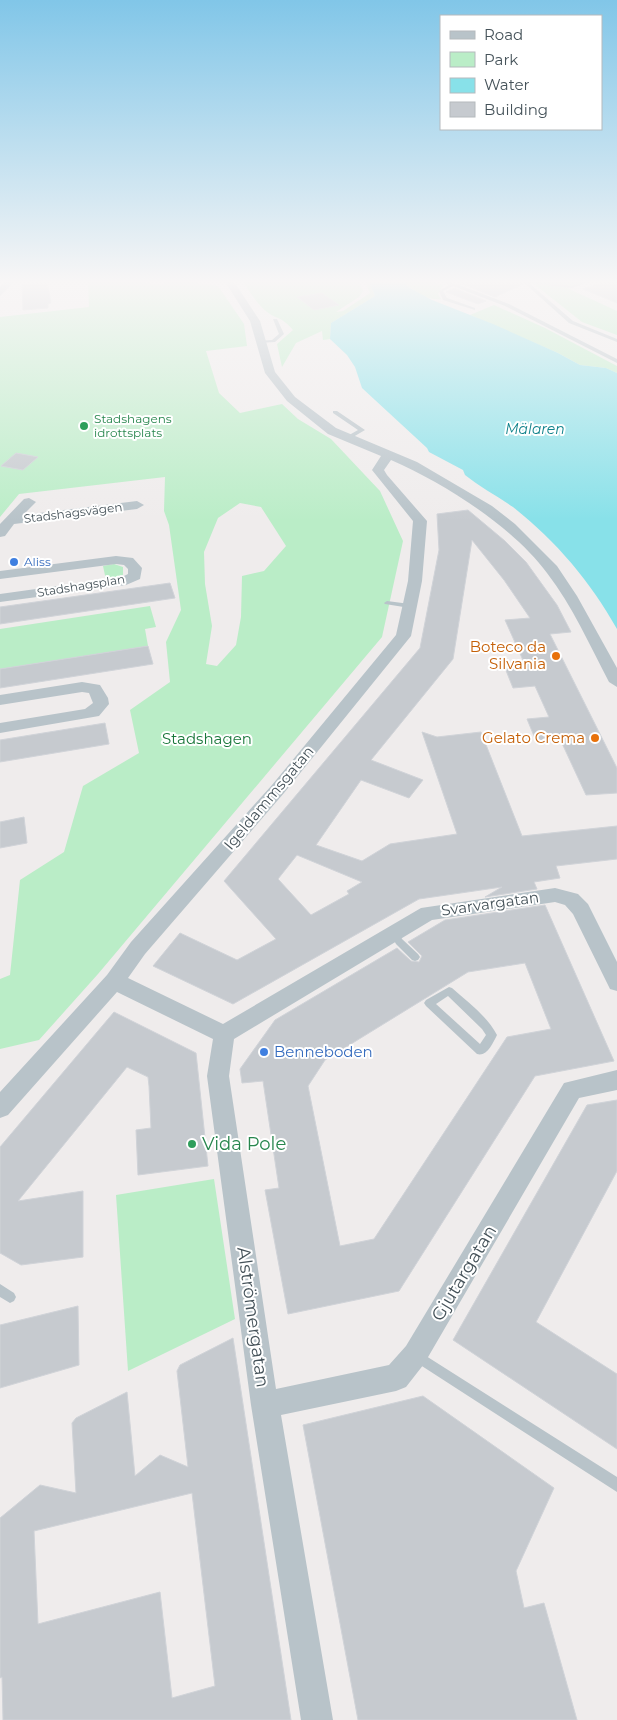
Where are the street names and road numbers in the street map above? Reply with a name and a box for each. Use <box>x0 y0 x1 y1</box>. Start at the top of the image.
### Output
street label: Stadshagsvägen <box>23 499 123 526</box>
street label: Stadshagsplan <box>36 571 126 600</box>
street label: Igeldammsgatan <box>220 742 318 854</box>
street label: Svarvargatan <box>440 887 540 920</box>
street label: Gjutargatan <box>427 1221 501 1325</box>
street label: Alströmergatan <box>232 1245 274 1389</box>

